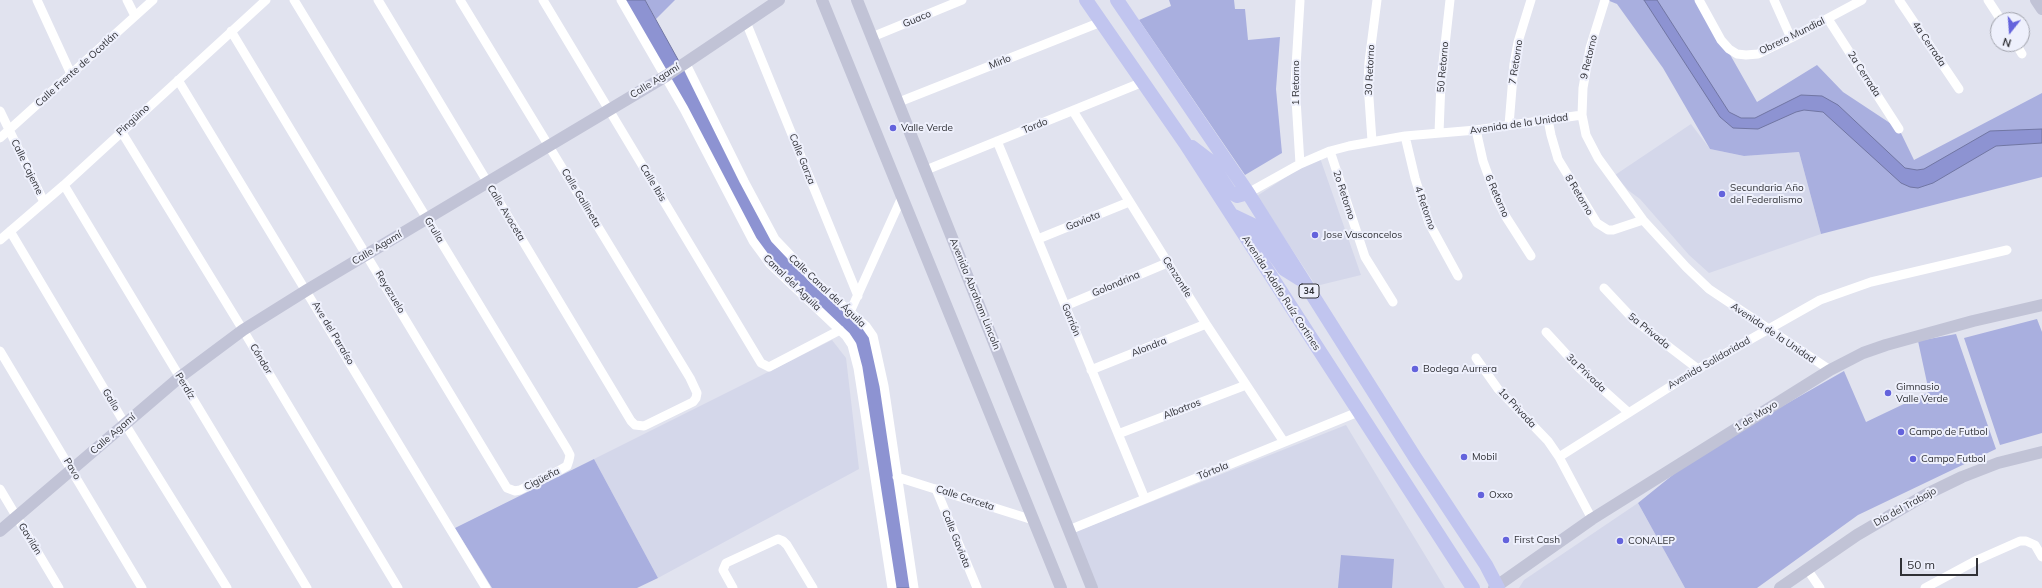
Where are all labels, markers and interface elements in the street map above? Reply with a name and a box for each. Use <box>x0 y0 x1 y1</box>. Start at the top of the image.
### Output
street label: Guaco <box>901 8 933 30</box>
north arrow <box>1990 12 2030 52</box>
street label: Obrero Mundial <box>1757 15 1827 57</box>
street label: 4a Cerrada <box>1910 19 1948 69</box>
street label: Calle Frente de Ocotlán <box>33 29 121 109</box>
street label: 9 Retorno <box>1578 34 1600 80</box>
text: N <box>2001 35 2013 50</box>
street label: 7 Retorno <box>1507 39 1525 85</box>
street label: 50 Retorno <box>1435 41 1451 93</box>
street label: 30 Retorno <box>1363 44 1377 96</box>
street label: 2a Cerrada <box>1845 49 1883 99</box>
street label: Mirlo <box>987 52 1013 72</box>
street label: 1 Retorno <box>1290 60 1302 106</box>
street label: Calle Agamí <box>628 61 682 101</box>
street label: Pingüino <box>114 102 152 138</box>
street label: Avenida de la Unidad <box>1469 111 1569 137</box>
street label: Tordo <box>1021 116 1049 136</box>
place label: Valle Verde <box>901 122 953 134</box>
marker: Valle Verde <box>888 123 898 133</box>
street label: Calle Garza <box>786 132 818 186</box>
street label: Calle Cajeme <box>8 137 46 197</box>
street label: Calle Ibis <box>637 162 669 204</box>
street label: Calle Gallineta <box>559 166 603 230</box>
street label: 2o Retorno <box>1330 169 1358 221</box>
street label: 6 Retorno <box>1482 173 1512 219</box>
street label: 8 Retorno <box>1562 173 1596 217</box>
place label: Secundaria Año del Federalismo <box>1730 182 1804 206</box>
street label: Calle Avoceta <box>485 183 527 243</box>
street label: 4 Retorno <box>1412 185 1438 231</box>
marker: Secundaria Año del Federalismo <box>1717 189 1727 199</box>
street label: Gaviota <box>1064 209 1102 233</box>
street label: Grulla <box>422 215 446 245</box>
street label: Calle Agamí <box>350 228 404 268</box>
place label: Jose Vasconcelos <box>1323 229 1402 241</box>
marker: Jose Vasconcelos <box>1310 230 1320 240</box>
street label: Avenida Adolfo Ruíz Cortines <box>1239 233 1323 353</box>
street label: Avenida Abraham Lincoln <box>947 236 1003 352</box>
street label: Canal del Aguila <box>761 252 823 314</box>
street label: Calle Canal del Águila <box>786 252 868 330</box>
street label: Cenzontle <box>1160 254 1194 300</box>
street label: Reyezuelo <box>373 269 407 315</box>
street label: Golondrina <box>1090 269 1142 299</box>
road number: 34 <box>1299 284 1319 298</box>
street label: Ave del Paraíso <box>309 299 357 367</box>
street label: Avenida de la Unidad <box>1729 300 1817 366</box>
street label: Gorrión <box>1059 302 1083 338</box>
street label: 5a Privada <box>1626 311 1672 351</box>
street label: Avenida Solidaridad <box>1666 334 1752 392</box>
street label: Alondra <box>1130 335 1168 359</box>
street label: Cóndor <box>247 342 275 376</box>
street label: 3a Privada <box>1564 351 1608 395</box>
place label: Bodega Aurrera <box>1423 363 1497 375</box>
marker: Bodega Aurrera <box>1410 364 1420 374</box>
street label: Perdíz <box>172 371 198 401</box>
place label: Gimnasio Valle Verde <box>1896 381 1948 404</box>
street label: 1a Privada <box>1495 386 1539 430</box>
street label: Gallo <box>100 387 122 413</box>
marker: Gimnasio Valle Verde <box>1883 388 1893 398</box>
street label: Albatros <box>1161 396 1203 422</box>
street label: 1 de Mayo <box>1732 398 1780 434</box>
street label: Calle Agamí <box>88 411 138 457</box>
place label: Campo de Futbol <box>1909 426 1988 438</box>
marker: Campo de Futbol <box>1896 427 1906 437</box>
place label: Mobil <box>1472 451 1497 463</box>
marker: Mobil <box>1459 452 1469 462</box>
place label: Campo Futbol <box>1921 453 1986 465</box>
marker: Campo Futbol <box>1908 454 1918 464</box>
street label: Pavo <box>61 456 83 482</box>
street label: Tórtola <box>1196 459 1230 483</box>
street label: Cigüeña <box>522 465 562 493</box>
street label: Calle Cerceta <box>934 483 996 513</box>
street label: Día del Trabajo <box>1872 485 1938 529</box>
place label: Oxxo <box>1489 489 1513 501</box>
marker: Oxxo <box>1476 490 1486 500</box>
street label: Calle Gaviota <box>939 508 973 570</box>
street label: Gavilán <box>16 521 44 557</box>
place label: First Cash <box>1514 534 1560 546</box>
marker: First Cash <box>1501 535 1511 545</box>
place label: CONALEP <box>1628 535 1675 547</box>
marker: CONALEP <box>1615 536 1625 546</box>
scale bar <box>1902 550 1980 576</box>
text: 50 m <box>1907 557 1935 572</box>

